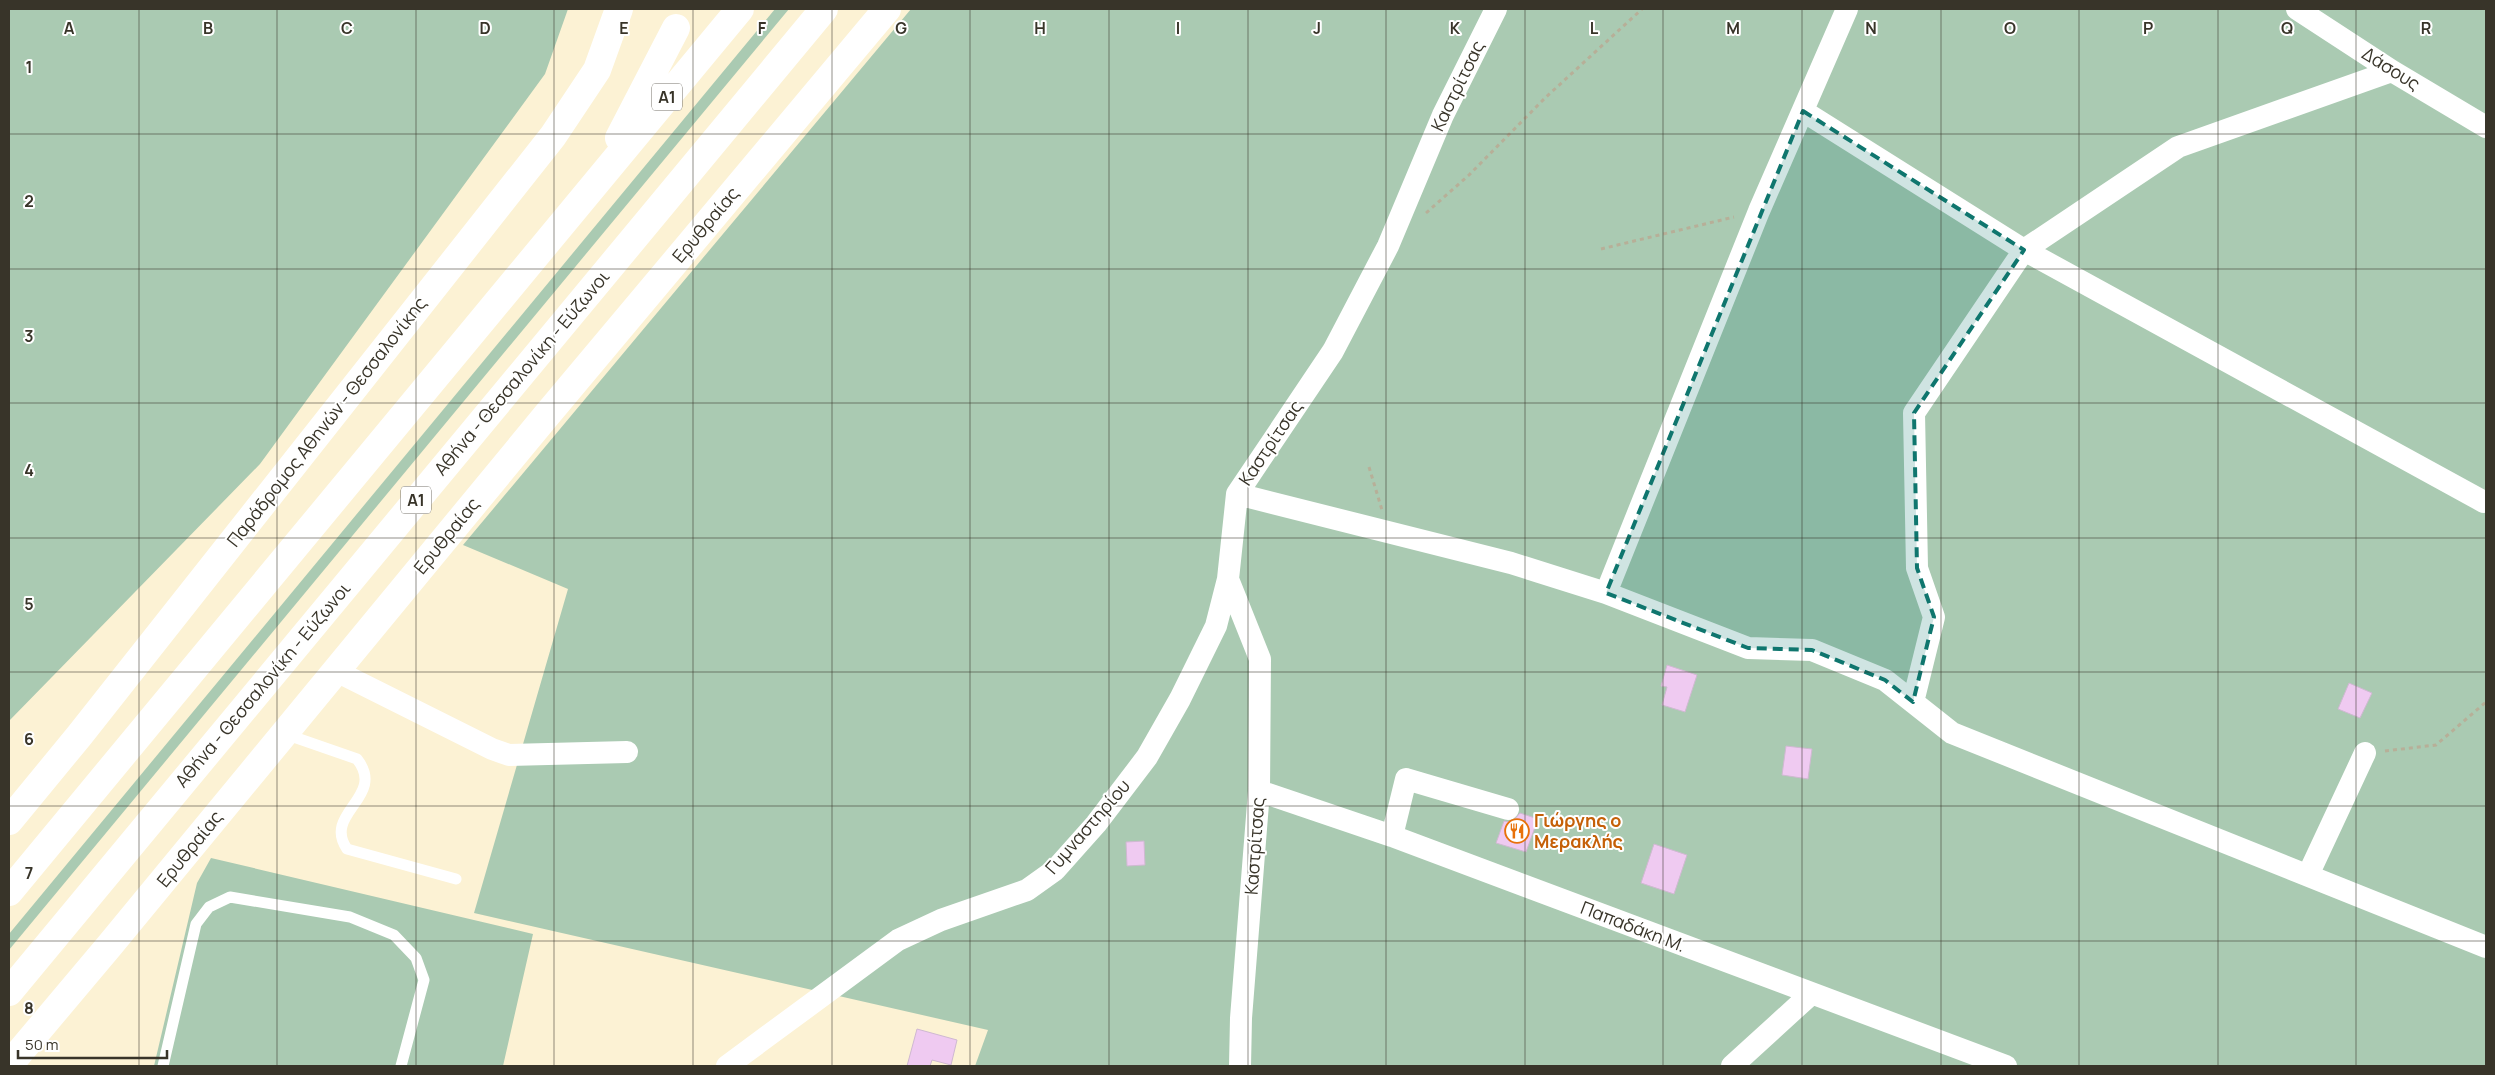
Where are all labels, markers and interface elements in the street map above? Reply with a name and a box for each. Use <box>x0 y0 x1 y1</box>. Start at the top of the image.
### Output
text: A <box>64 17 75 39</box>
text: B <box>203 17 213 39</box>
text: C <box>341 17 353 39</box>
text: D <box>479 17 491 39</box>
text: E <box>619 17 629 39</box>
text: F <box>758 17 767 39</box>
text: G <box>895 17 907 39</box>
text: H <box>1034 17 1046 39</box>
text: I <box>1176 17 1180 39</box>
text: J <box>1313 17 1321 39</box>
text: K <box>1450 17 1461 39</box>
text: L <box>1590 17 1599 39</box>
text: M <box>1726 17 1740 39</box>
text: N <box>1865 17 1877 39</box>
text: O <box>2004 17 2016 39</box>
text: P <box>2143 17 2153 39</box>
text: Q <box>2281 17 2293 39</box>
text: R <box>2421 17 2431 39</box>
street label: Καστρίτσας <box>1425 36 1489 135</box>
street label: Δάσους <box>2358 41 2425 95</box>
text: 1 <box>25 56 33 78</box>
road number: Α1 <box>652 84 682 110</box>
street label: Ερυθραίας <box>667 181 744 267</box>
text: 2 <box>24 190 34 212</box>
street label: Αθήνα - Θεσσαλονίκη - Εύζωνοι <box>428 265 614 480</box>
street label: Παράδρομος Αθηνών - Θεσσαλονίκης <box>221 291 432 551</box>
text: 3 <box>24 325 34 347</box>
street label: Καστρίτσας <box>1233 395 1308 490</box>
text: 4 <box>24 459 34 481</box>
road number: Α1 <box>401 486 431 514</box>
street label: Ερυθραίας <box>408 492 484 579</box>
street label: Αθήνα - Θεσσαλονίκη - Εύζωνοι <box>169 577 355 792</box>
text: 5 <box>24 593 34 615</box>
text: 6 <box>24 728 34 750</box>
street label: Γυμναστηρίου <box>1039 774 1135 879</box>
street label: Καστρίτσας <box>1239 796 1269 896</box>
street label: Ερυθραίας <box>151 805 227 892</box>
place label: Γιώργης ο Μερακλής <box>1534 808 1623 853</box>
restaurant icon: Γιώργης ο Μερακλής <box>1504 818 1530 844</box>
text: 7 <box>25 862 33 884</box>
street label: Παπαδάκη Μ. <box>1578 895 1689 957</box>
text: 8 <box>24 997 34 1019</box>
scale bar <box>18 1028 166 1060</box>
text: 50 m <box>25 1034 59 1055</box>

